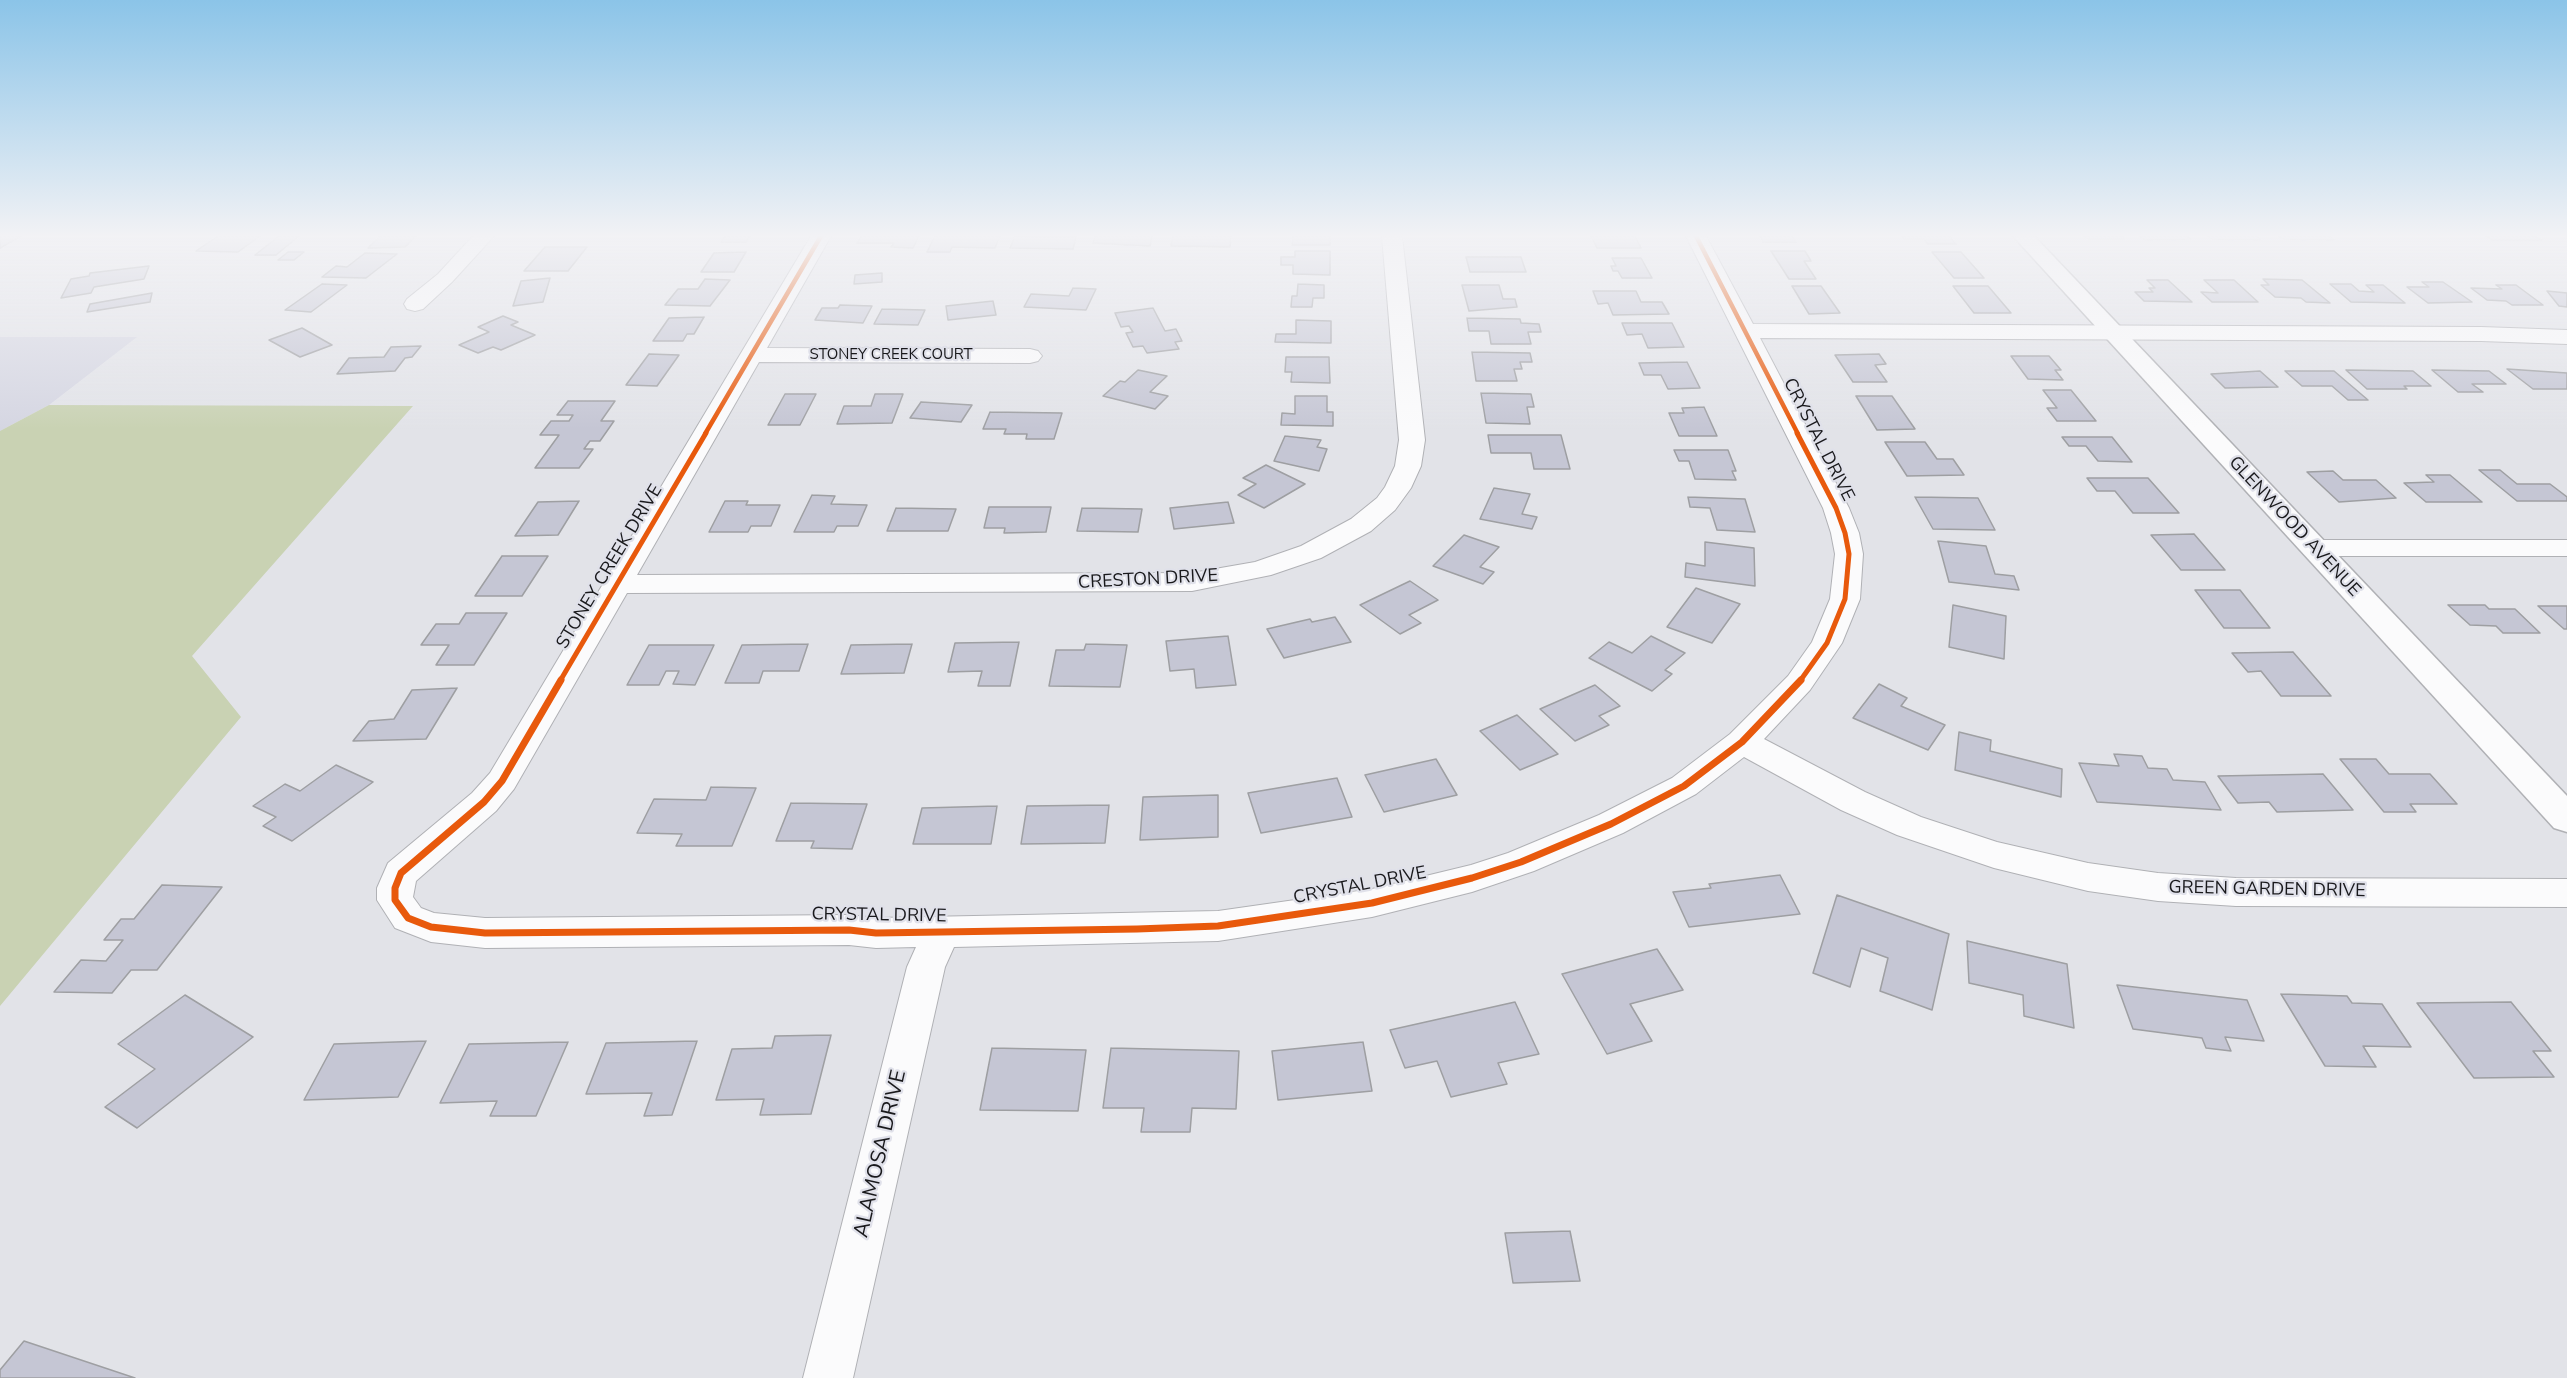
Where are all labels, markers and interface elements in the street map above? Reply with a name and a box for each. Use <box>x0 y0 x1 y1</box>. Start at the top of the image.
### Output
street label: STONEY CREEK COURT <box>809 346 973 364</box>
street label: CRYSTAL DRIVE <box>1778 375 1858 505</box>
street label: GLENWOOD AVENUE <box>2223 452 2365 602</box>
street label: STONEY CREEK DRIVE <box>552 481 668 653</box>
street label: CRESTON DRIVE <box>1078 566 1218 594</box>
street label: CRYSTAL DRIVE <box>1292 863 1428 909</box>
street label: GREEN GARDEN DRIVE <box>2168 877 2366 903</box>
street label: CRYSTAL DRIVE <box>811 904 947 928</box>
street label: ALAMOSA DRIVE <box>849 1068 913 1240</box>

